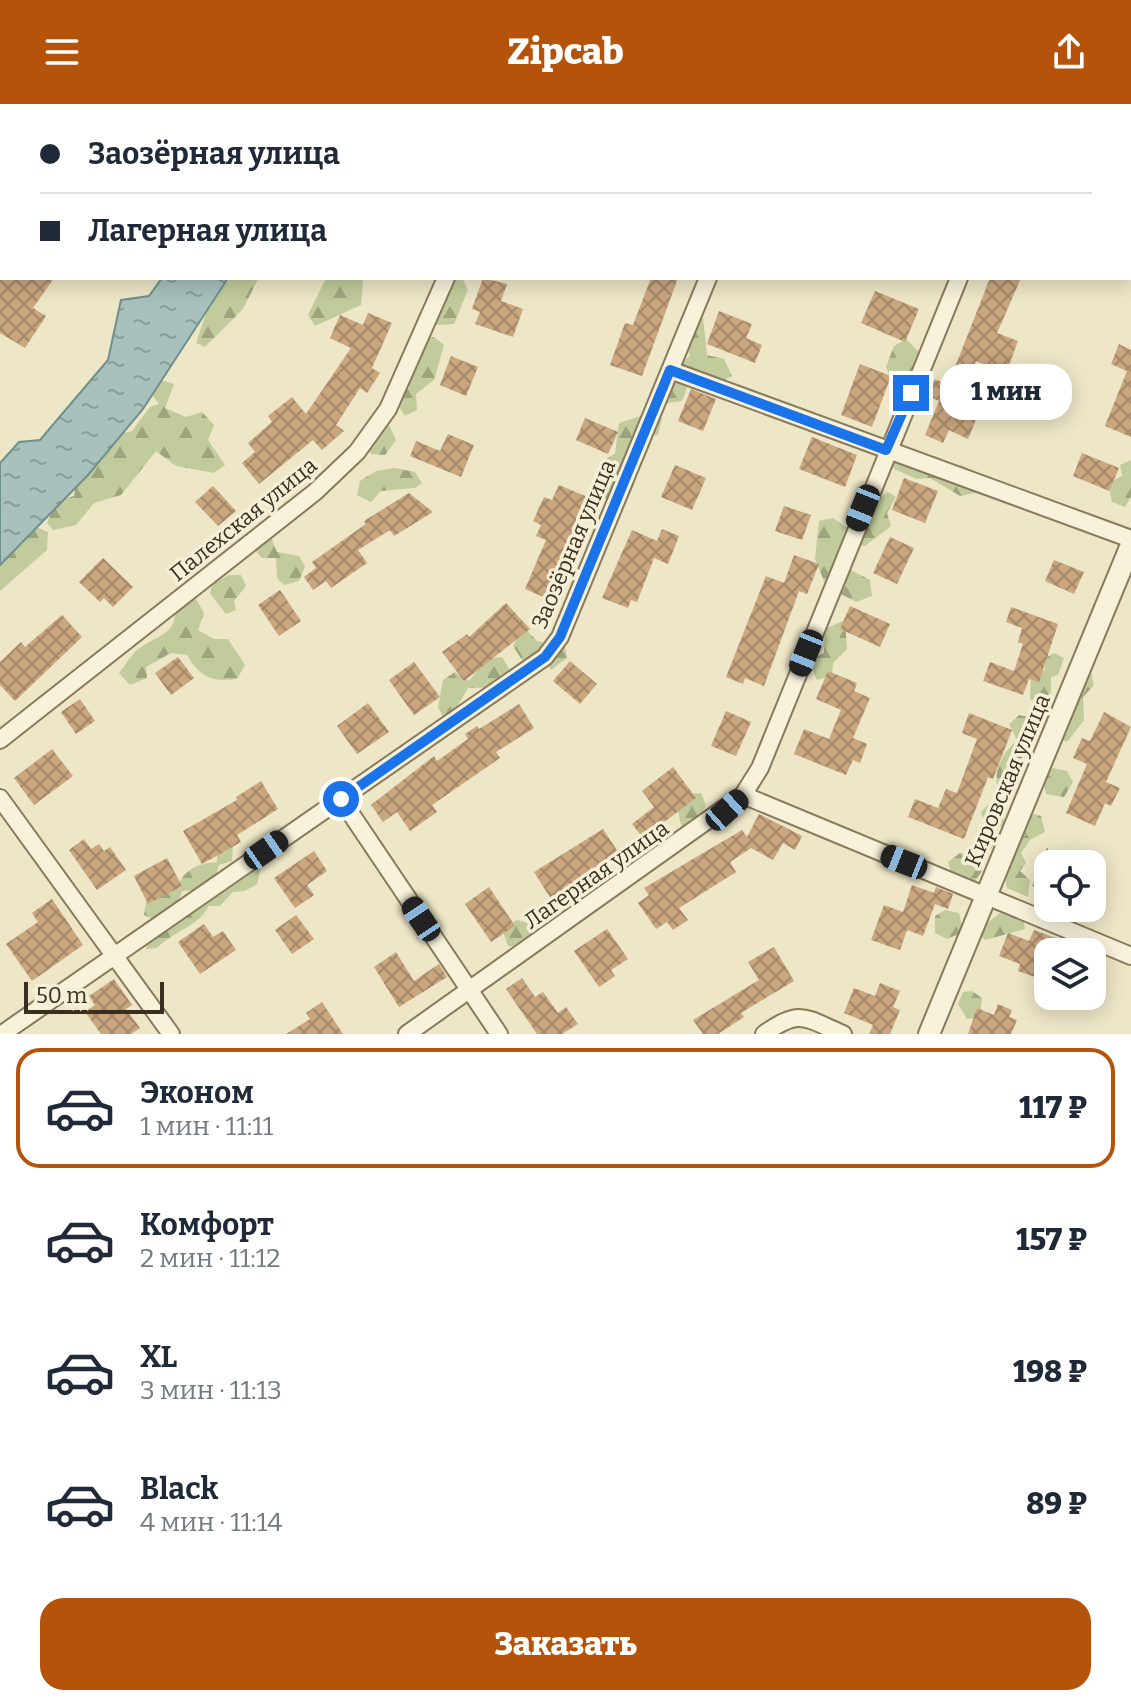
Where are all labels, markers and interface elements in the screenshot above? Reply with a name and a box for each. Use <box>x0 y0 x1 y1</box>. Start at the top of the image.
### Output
icon: menu <box>40 30 84 74</box>
text: Zipcab <box>507 30 624 74</box>
icon: share <box>1047 30 1091 74</box>
text: Заозёрная улица <box>88 136 340 172</box>
text: Лагерная улица <box>88 213 327 249</box>
callout: 1 мин <box>939 365 1071 421</box>
route end <box>893 375 929 411</box>
text: 1 мин <box>971 376 1041 407</box>
street label: Палехская улица <box>164 452 322 587</box>
street label: Заозёрная улица <box>526 456 621 633</box>
car <box>843 481 883 535</box>
car <box>786 626 826 680</box>
street label: Кировская улица <box>959 690 1056 870</box>
route start <box>323 781 359 817</box>
car <box>701 785 753 835</box>
street label: Лагерная улица <box>519 815 674 934</box>
car <box>239 826 293 874</box>
car <box>877 842 931 882</box>
map controls <box>1034 850 1106 1010</box>
button: locate <box>1034 850 1106 922</box>
car <box>398 892 444 946</box>
button: layers <box>1034 938 1106 1010</box>
scale bar <box>24 978 164 1014</box>
text: 50 m <box>36 982 87 1009</box>
icon: car <box>44 1072 116 1144</box>
text: Эконом <box>140 1075 254 1111</box>
text: 117 ₽ <box>1019 1090 1087 1126</box>
text: 1 мин · 11:11 <box>140 1111 273 1142</box>
icon: car <box>44 1204 116 1276</box>
text: Комфорт <box>140 1207 274 1243</box>
text: 157 ₽ <box>1016 1222 1087 1258</box>
text: 2 мин · 11:12 <box>140 1243 280 1274</box>
icon: car <box>44 1336 116 1408</box>
text: XL <box>140 1339 177 1375</box>
text: 198 ₽ <box>1013 1354 1087 1390</box>
text: 3 мин · 11:13 <box>140 1375 282 1406</box>
icon: car <box>44 1468 116 1540</box>
text: Black <box>140 1471 218 1507</box>
text: 89 ₽ <box>1026 1486 1087 1522</box>
text: 4 мин · 11:14 <box>140 1507 283 1538</box>
button: Заказать <box>40 1598 1091 1690</box>

